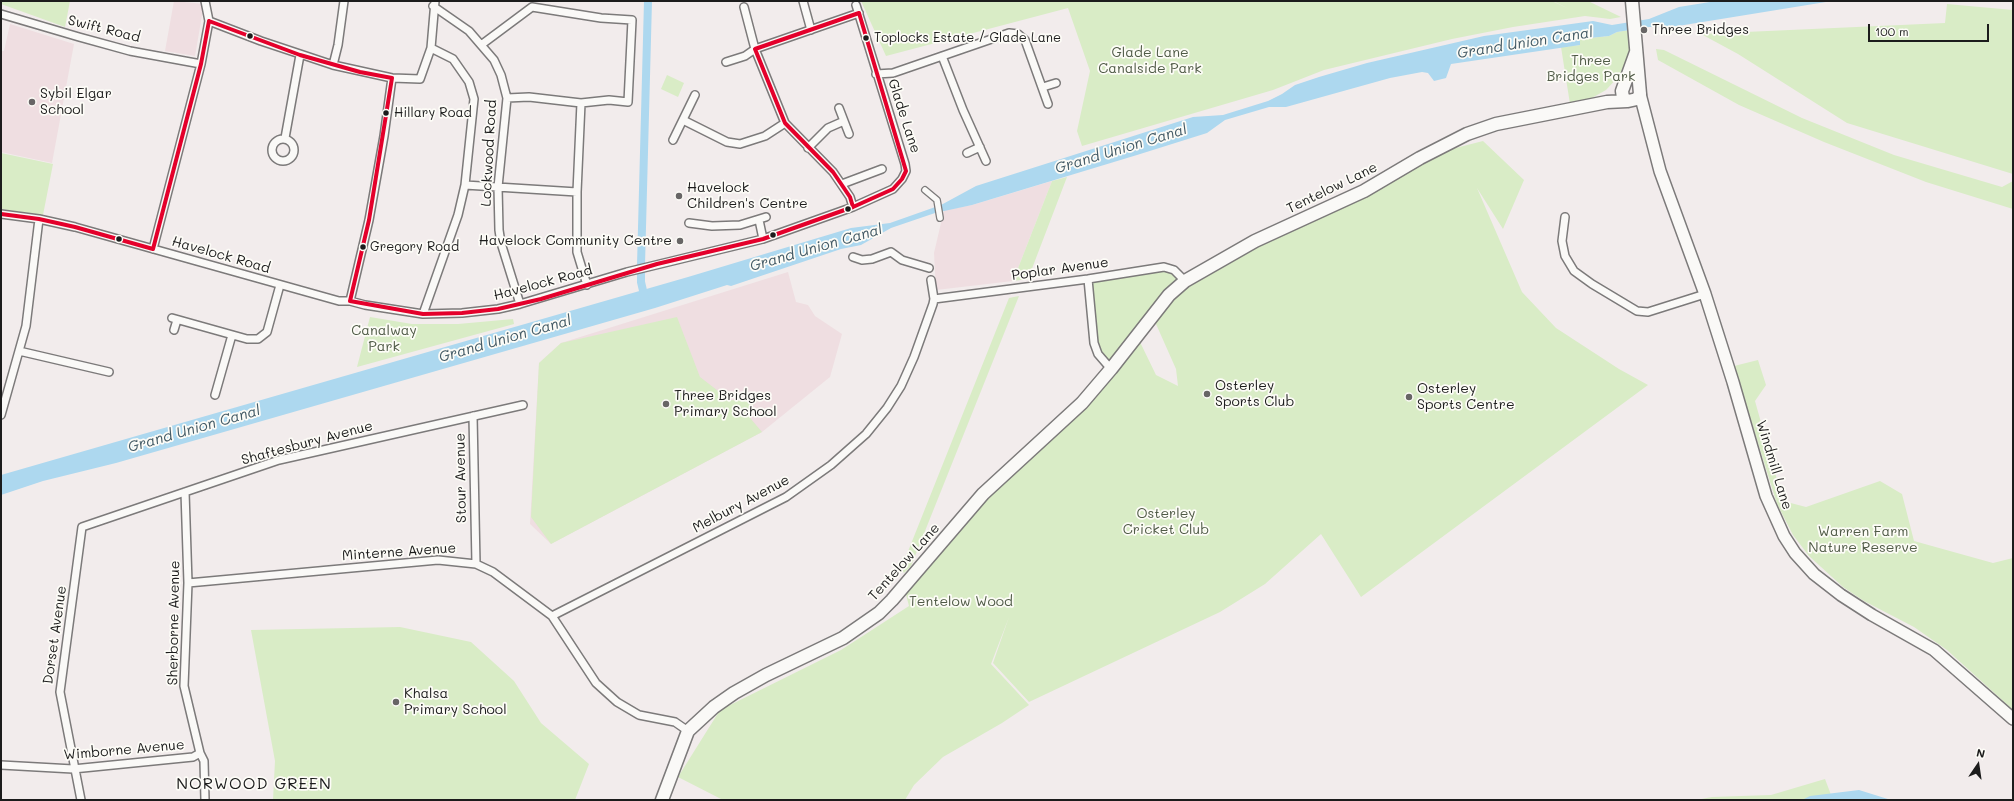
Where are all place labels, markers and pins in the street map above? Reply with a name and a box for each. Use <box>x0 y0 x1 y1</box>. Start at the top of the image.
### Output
place label: Three Bridges <box>1652 22 1749 38</box>
marker: Three Bridges <box>1639 25 1649 35</box>
place label: Toplocks Estate / Glade Lane <box>874 30 1061 46</box>
unlabelled marker <box>245 31 255 41</box>
marker: Toplocks Estate / Glade Lane <box>861 33 871 43</box>
place label: Sybil Elgar School <box>40 86 112 118</box>
marker: Sybil Elgar School <box>27 97 37 107</box>
place label: Hillary Road <box>394 105 472 121</box>
marker: Hillary Road <box>381 108 391 118</box>
place label: Havelock Children's Centre <box>687 180 808 212</box>
marker: Havelock Children's Centre <box>674 191 684 201</box>
unlabelled marker <box>843 204 853 214</box>
unlabelled marker <box>768 230 778 240</box>
place label: Havelock Community Centre <box>479 233 672 249</box>
unlabelled marker <box>114 234 124 244</box>
marker: Havelock Community Centre <box>675 236 685 246</box>
place label: Gregory Road <box>370 239 459 255</box>
marker: Gregory Road <box>358 242 368 252</box>
place label: Osterley Sports Club <box>1215 378 1294 410</box>
place label: Osterley Sports Centre <box>1417 381 1515 414</box>
place label: Three Bridges Primary School <box>674 388 777 420</box>
marker: Osterley Sports Club <box>1202 389 1212 399</box>
marker: Osterley Sports Centre <box>1404 392 1414 402</box>
marker: Three Bridges Primary School <box>661 399 671 409</box>
place label: Khalsa Primary School <box>404 686 507 718</box>
marker: Khalsa Primary School <box>391 697 401 707</box>

